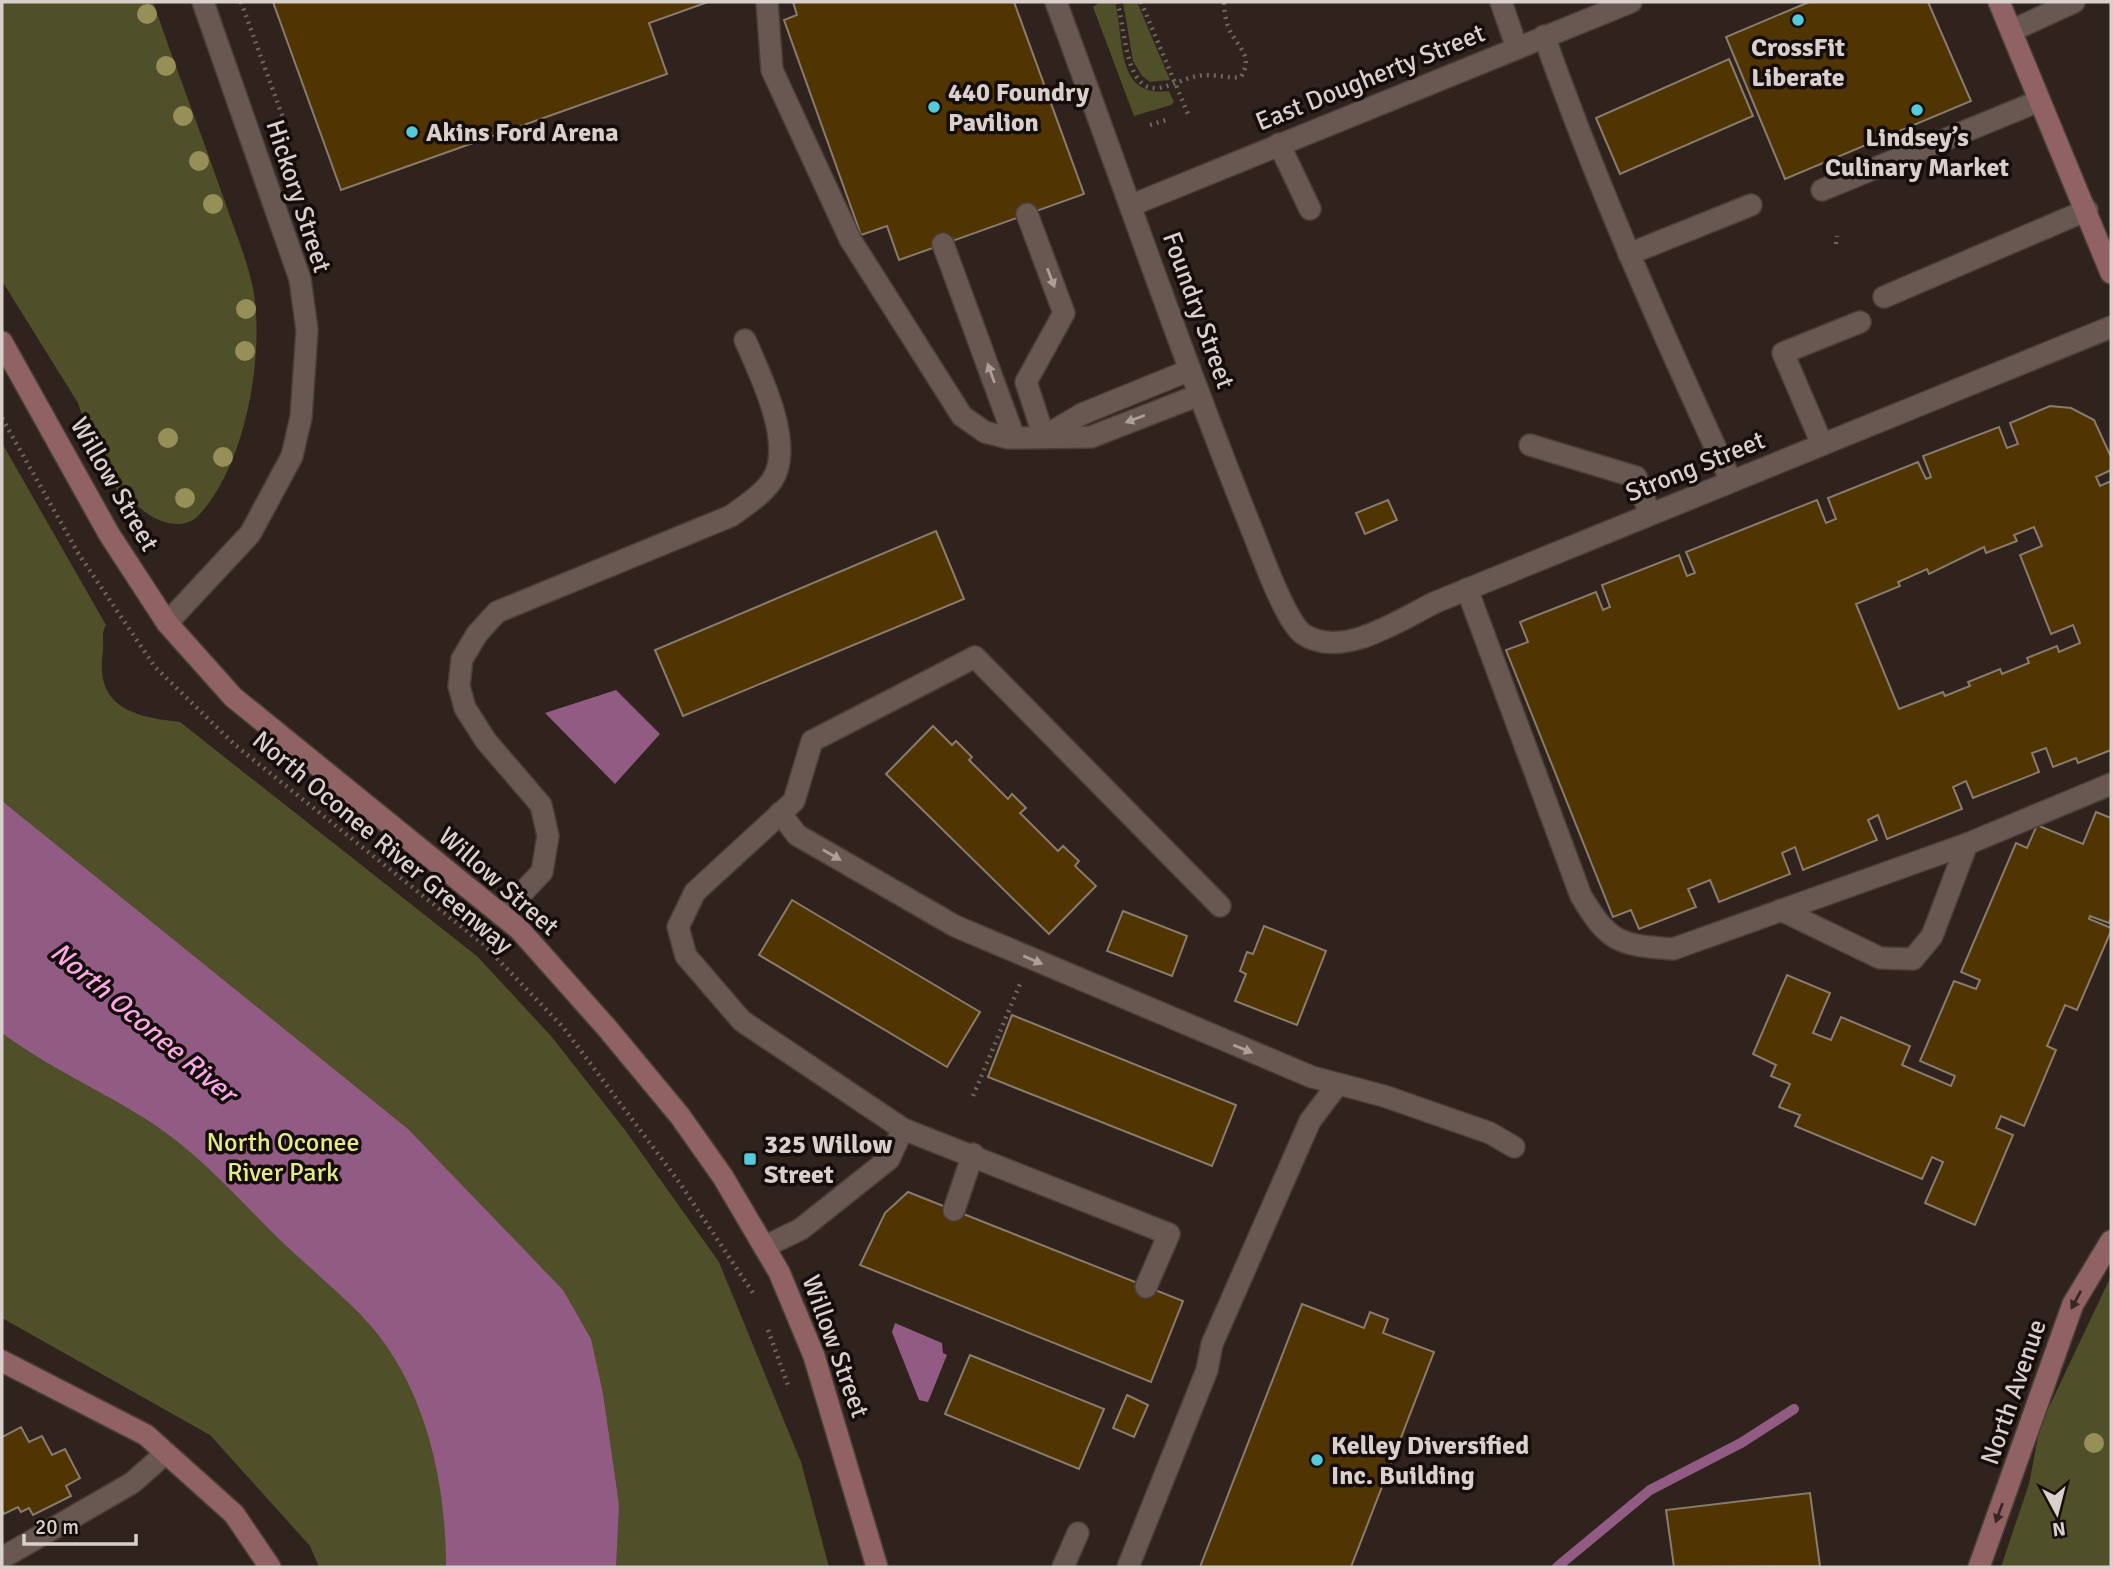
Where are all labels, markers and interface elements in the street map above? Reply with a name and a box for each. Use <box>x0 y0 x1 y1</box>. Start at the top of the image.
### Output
marker: CrossFit Liberate <box>1790 12 1806 28</box>
street label: East Dougherty Street <box>1251 17 1490 139</box>
place label: CrossFit Liberate <box>1751 32 1845 94</box>
place label: 440 Foundry Pavilion <box>948 77 1089 139</box>
marker: 440 Foundry Pavilion <box>926 99 942 115</box>
marker: Lindsey’s Culinary Market <box>1909 102 1925 118</box>
street label: Hickory Street <box>258 116 338 277</box>
place label: Akins Ford Arena <box>426 117 619 149</box>
place label: Lindsey’s Culinary Market <box>1825 122 2009 184</box>
marker: Akins Ford Arena <box>404 124 420 140</box>
street label: Foundry Street <box>1155 228 1241 393</box>
one-way arrow <box>1046 267 1057 288</box>
one-way arrow <box>985 363 996 384</box>
street label: Willow Street <box>63 412 165 557</box>
one-way arrow <box>1125 414 1146 425</box>
street label: Strong Street <box>1621 424 1770 509</box>
street label: North Oconee River Greenway <box>246 724 519 961</box>
street label: Willow Street <box>431 821 565 943</box>
one-way arrow <box>822 849 842 861</box>
water label: North Oconee River <box>44 935 246 1113</box>
one-way arrow <box>1023 955 1044 966</box>
one-way arrow <box>1232 1044 1253 1055</box>
park label: North Oconee River Park <box>206 1127 360 1189</box>
place label: 325 Willow Street <box>764 1129 892 1191</box>
marker: 325 Willow Street <box>742 1151 758 1167</box>
street label: Willow Street <box>794 1271 876 1422</box>
one-way arrow <box>2071 1290 2083 1310</box>
street label: North Avenue <box>1974 1315 2054 1469</box>
place label: Kelley Diversified Inc. Building <box>1331 1430 1529 1492</box>
marker: Kelley Diversified Inc. Building <box>1309 1452 1325 1468</box>
north arrow <box>2022 1478 2092 1548</box>
scale bar <box>24 1502 136 1546</box>
one-way arrow <box>1993 1503 2004 1524</box>
text: 20 m <box>35 1514 79 1540</box>
text: N <box>2051 1516 2067 1542</box>

